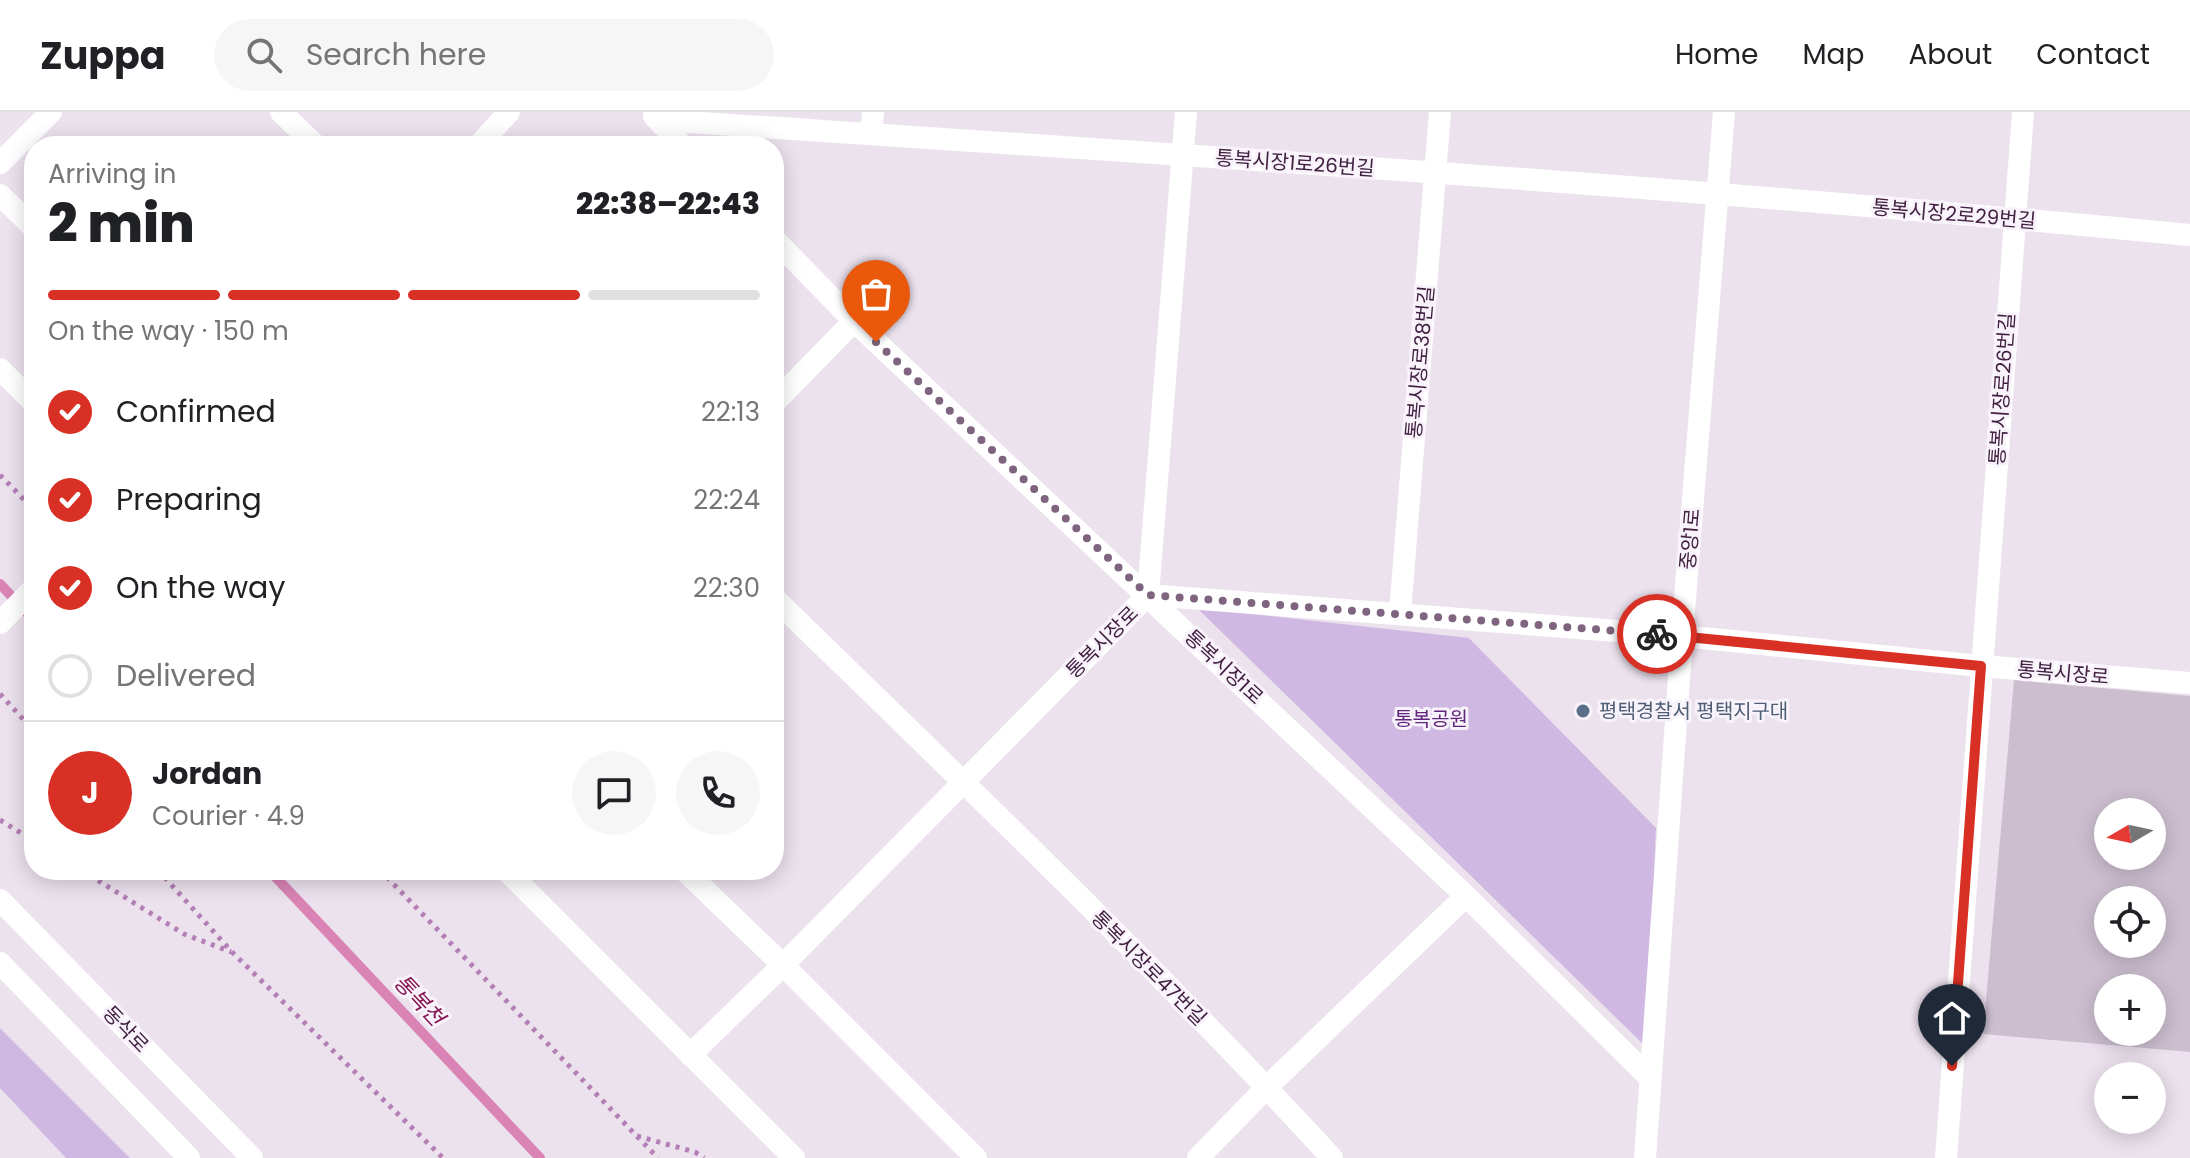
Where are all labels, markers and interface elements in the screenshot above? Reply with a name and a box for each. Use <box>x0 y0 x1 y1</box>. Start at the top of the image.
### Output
search box <box>214 19 774 91</box>
text: Zuppa <box>40 29 166 82</box>
icon: search <box>242 33 286 77</box>
text: Search here <box>306 33 486 76</box>
text: Home <box>1675 35 1758 74</box>
text: Map <box>1802 35 1864 74</box>
text: About <box>1908 35 1992 74</box>
text: Contact <box>2036 35 2150 74</box>
street label: 통복시장1로26번길 <box>1215 143 1375 183</box>
text: Arriving in <box>48 156 177 192</box>
text: 22:38–22:43 <box>576 182 760 225</box>
text: 2 min <box>48 187 195 260</box>
street label: 통복시장2로29번길 <box>1871 193 2037 235</box>
pin <box>842 260 910 342</box>
icon: bag <box>854 272 898 316</box>
street label: 통복시장로38번길 <box>1399 284 1441 440</box>
street label: 통복시장로26번길 <box>1983 312 2021 466</box>
text: On the way · 150 m <box>48 313 289 349</box>
icon: check <box>48 390 92 434</box>
text: Confirmed <box>116 390 276 433</box>
text: 22:13 <box>701 394 760 430</box>
icon: check <box>48 478 92 522</box>
text: Preparing <box>116 478 262 521</box>
text: 22:24 <box>693 482 760 518</box>
street label: 중앙1로 <box>1673 507 1707 571</box>
icon: check <box>48 566 92 610</box>
text: On the way <box>116 566 285 609</box>
text: 22:30 <box>693 570 760 606</box>
courier <box>1617 594 1697 674</box>
street label: 통복시장로 <box>1060 600 1144 684</box>
icon: bike <box>1635 612 1679 656</box>
street label: 통복시장1로 <box>1178 623 1270 711</box>
text: Delivered <box>116 654 256 697</box>
street label: 통복시장로 <box>2016 655 2110 691</box>
place label: 평택경찰서 평택지구대 <box>1599 697 1788 725</box>
marker: 평택경찰서 평택지구대 <box>1574 702 1592 720</box>
park label: 통복공원 <box>1394 705 1468 733</box>
button: chat <box>572 751 656 835</box>
button: phone <box>676 751 760 835</box>
text: Jordan <box>152 752 262 795</box>
text: J <box>81 771 99 814</box>
text: Courier · 4.9 <box>152 798 305 834</box>
north arrow <box>2094 798 2166 870</box>
map controls <box>2094 798 2166 1134</box>
button: locate <box>2094 886 2166 958</box>
street label: 통복시장로47번길 <box>1085 904 1213 1032</box>
water label: 통복천 <box>387 967 453 1035</box>
button: + <box>2094 974 2166 1046</box>
pin <box>1918 984 1986 1066</box>
icon: home <box>1930 996 1974 1040</box>
street label: 동삭로 <box>97 999 155 1059</box>
button: − <box>2094 1062 2166 1134</box>

